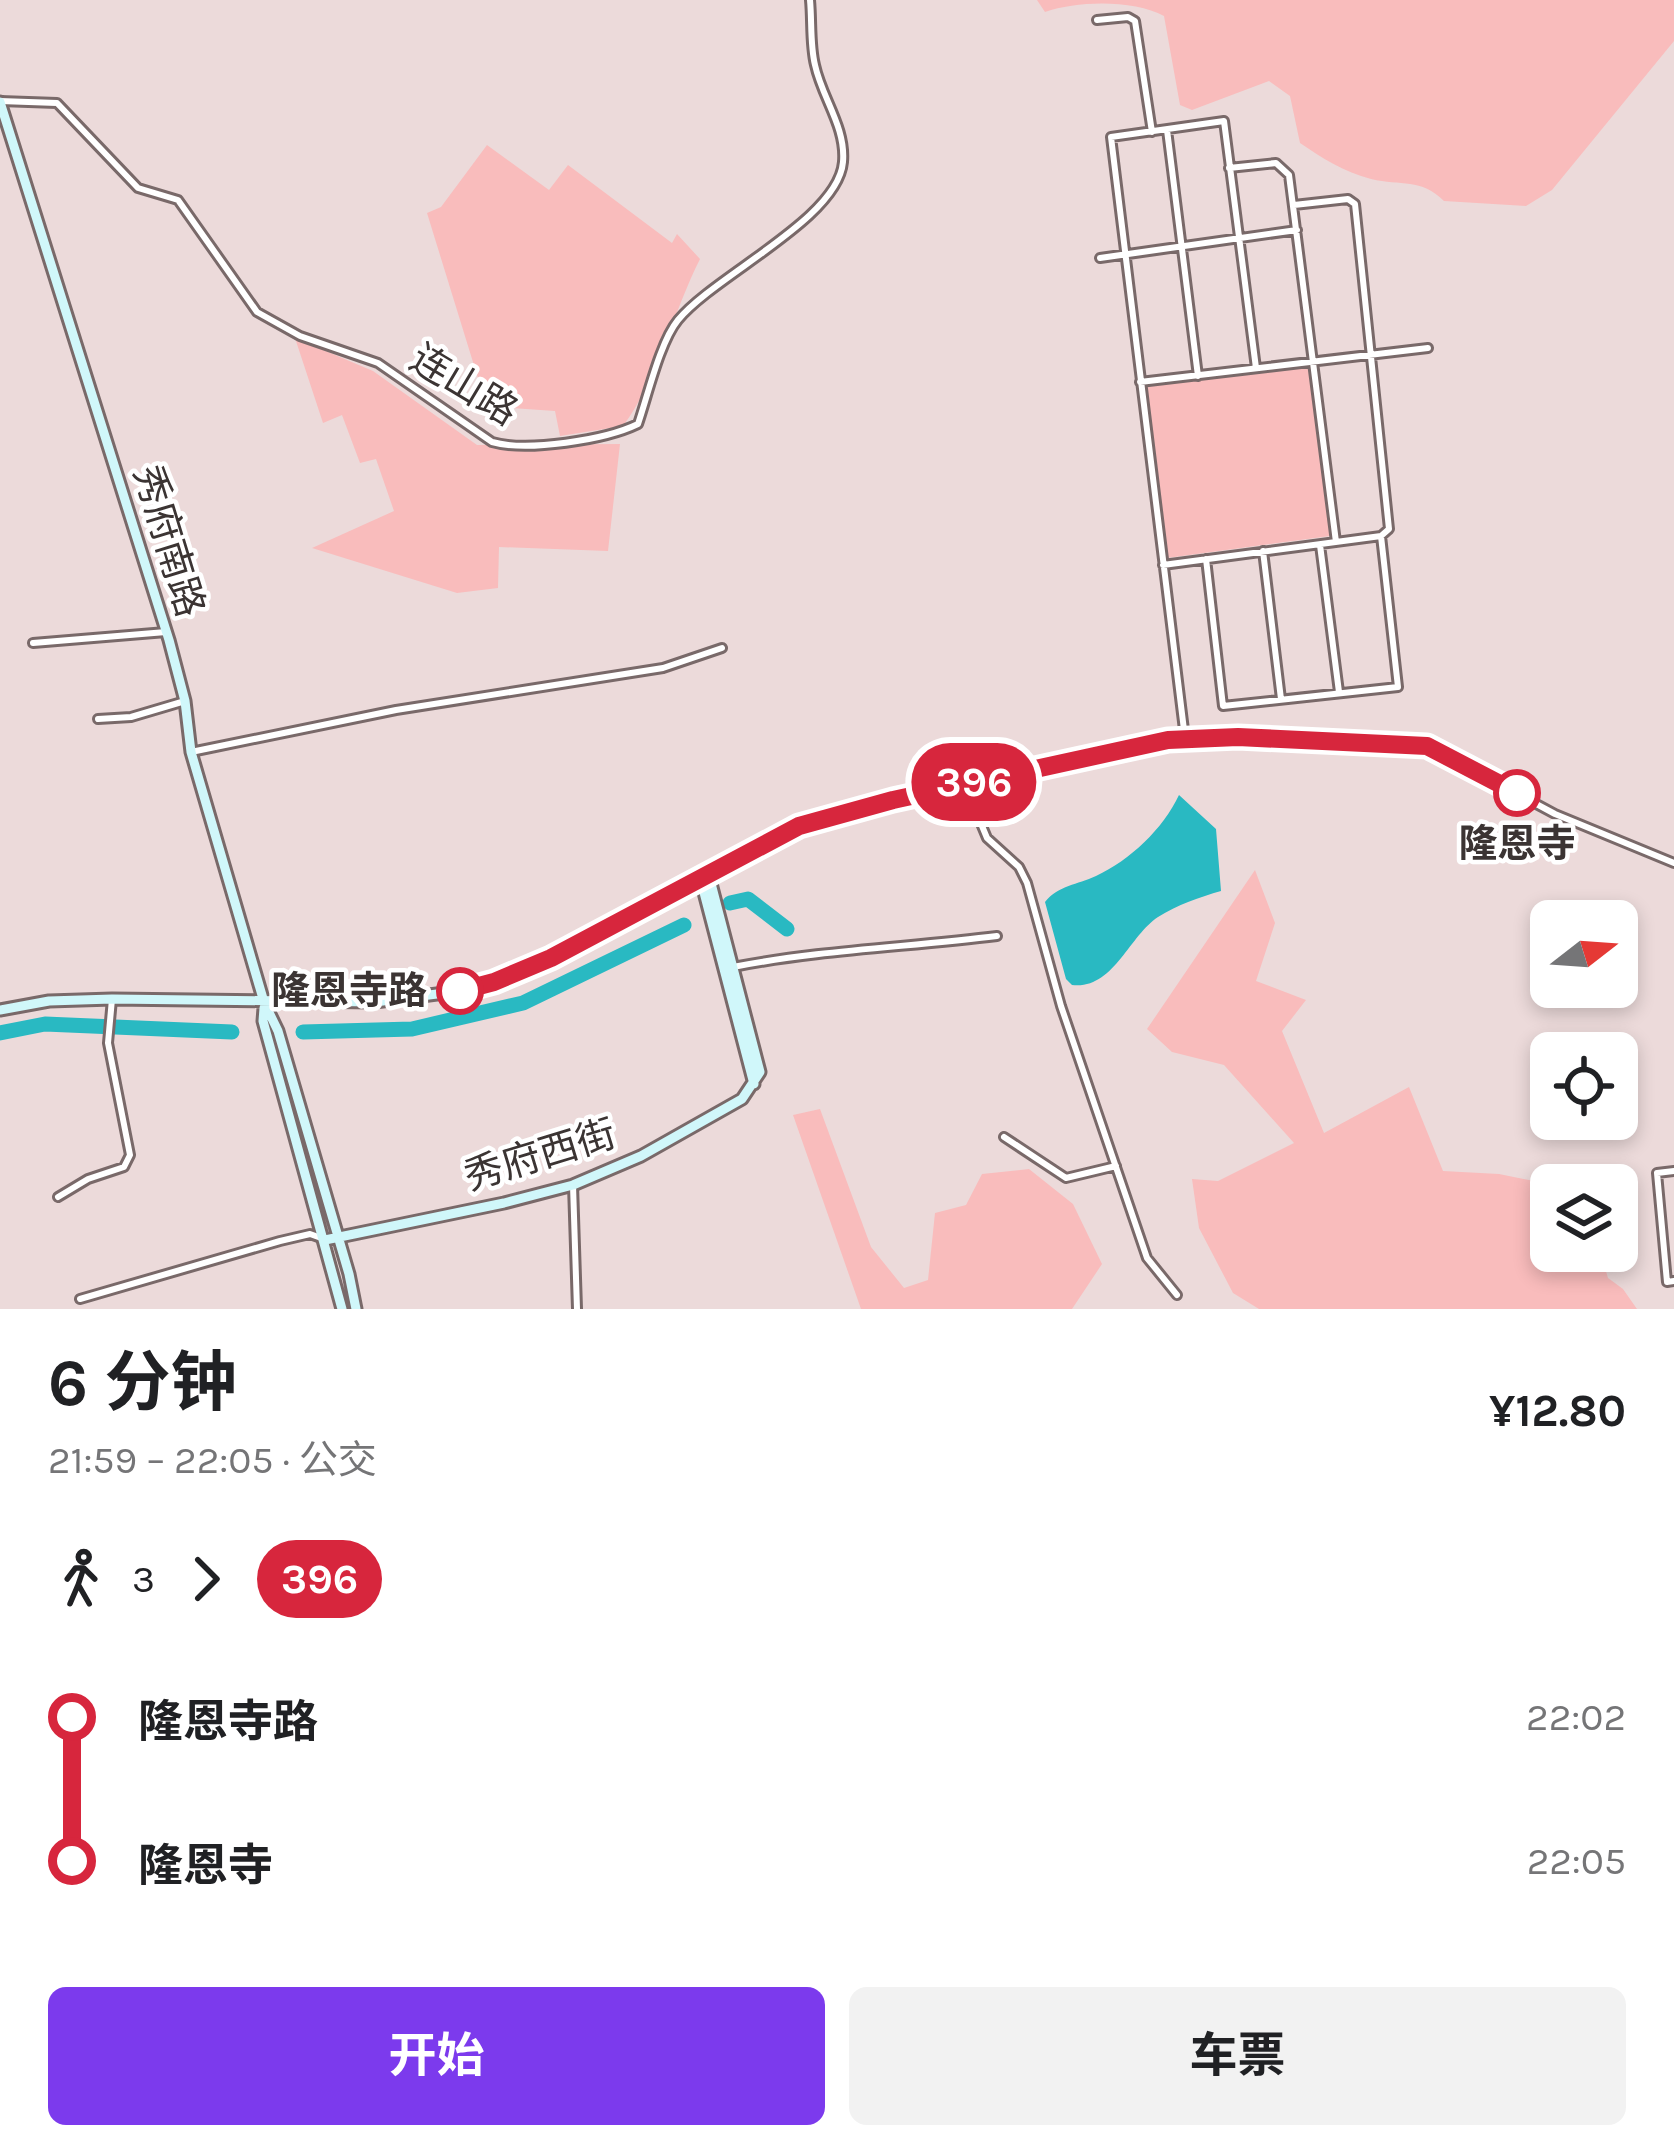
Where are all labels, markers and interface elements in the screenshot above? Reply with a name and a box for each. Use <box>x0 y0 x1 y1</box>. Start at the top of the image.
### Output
street label: 连山路 <box>402 335 526 435</box>
street label: 秀府南路 <box>124 460 214 622</box>
line badge: 396 <box>905 743 1043 821</box>
text: 396 <box>935 757 1013 807</box>
marker: 隆恩寺 <box>1495 771 1539 815</box>
place label: 隆恩寺 <box>1458 821 1576 867</box>
north arrow <box>1530 900 1638 1008</box>
map controls <box>1530 900 1638 1272</box>
place label: 隆恩寺路 <box>271 968 427 1014</box>
marker: 隆恩寺路 <box>438 969 482 1013</box>
button: locate <box>1530 1032 1638 1140</box>
street label: 秀府西街 <box>459 1110 621 1200</box>
button: layers <box>1530 1164 1638 1272</box>
text: 6 分钟 <box>48 1344 237 1422</box>
text: ¥12.80 <box>1489 1385 1626 1437</box>
text: 21:59 – 22:05 · 公交 <box>48 1437 377 1483</box>
icon: walk <box>48 1546 114 1612</box>
icon: forward <box>173 1546 239 1612</box>
text: 396 <box>281 1554 358 1604</box>
text: 3 <box>132 1556 155 1602</box>
text: 22:02 <box>1526 1694 1626 1740</box>
text: 隆恩寺路 <box>138 1696 318 1748</box>
text: 22:05 <box>1527 1838 1626 1884</box>
text: 隆恩寺 <box>138 1840 273 1892</box>
button: 开始 <box>48 1987 825 2125</box>
button: 车票 <box>849 1987 1626 2125</box>

